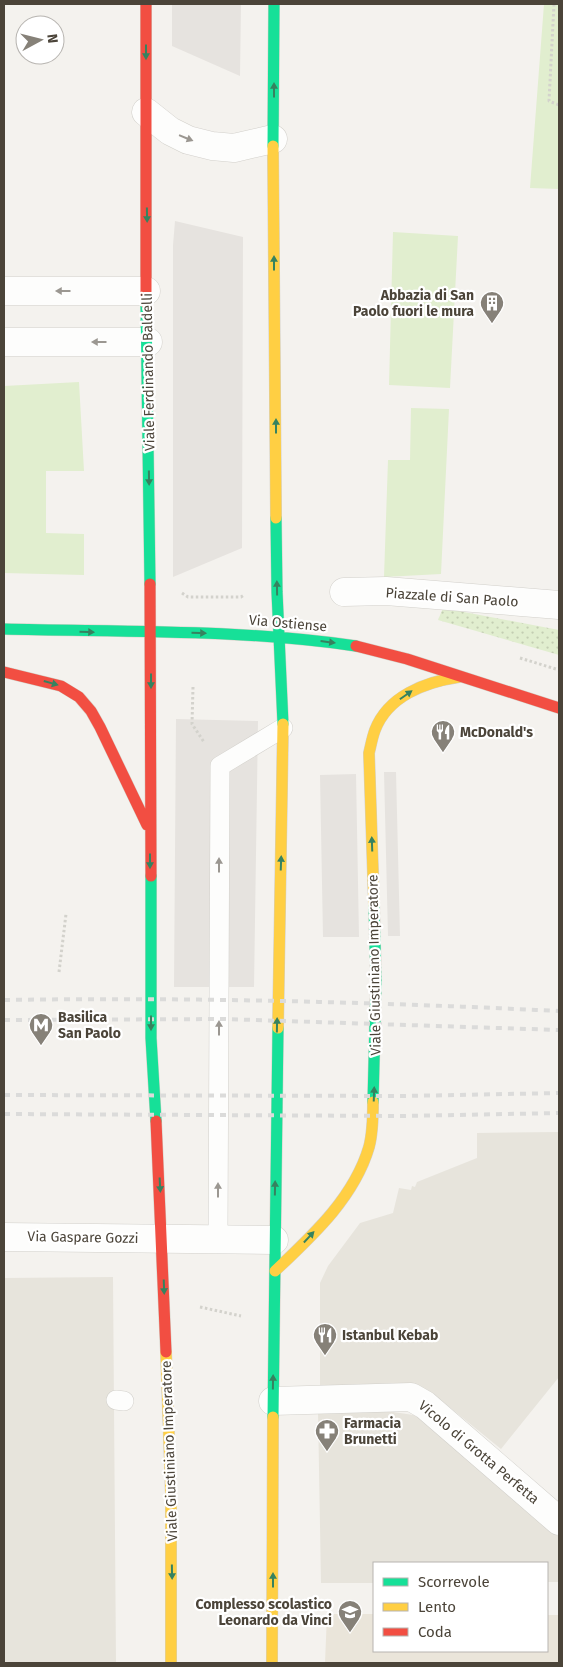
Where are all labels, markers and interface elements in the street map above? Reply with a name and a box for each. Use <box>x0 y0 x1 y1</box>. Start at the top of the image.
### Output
north arrow <box>15 15 65 65</box>
text: N <box>43 33 61 44</box>
one-way arrow <box>142 45 150 61</box>
one-way arrow <box>270 82 278 98</box>
one-way arrow <box>179 135 193 143</box>
one-way arrow <box>143 207 151 223</box>
one-way arrow <box>270 255 278 271</box>
one-way arrow <box>54 287 70 295</box>
place label: Abbazia di San Paolo fuori le mura <box>353 287 474 320</box>
building icon: Abbazia di San Paolo fuori le mura <box>479 290 505 324</box>
street label: Viale Ferdinando Baldelli <box>139 293 158 451</box>
one-way arrow <box>91 338 107 346</box>
one-way arrow <box>272 417 280 433</box>
one-way arrow <box>146 470 154 486</box>
one-way arrow <box>273 580 281 596</box>
street label: Piazzale di San Paolo <box>385 584 519 611</box>
street label: Via Ostiense <box>248 612 328 635</box>
one-way arrow <box>80 628 96 636</box>
one-way arrow <box>191 629 207 637</box>
one-way arrow <box>320 638 336 646</box>
one-way arrow <box>147 673 155 689</box>
one-way arrow <box>44 680 59 688</box>
one-way arrow <box>399 690 413 700</box>
restaurant icon: McDonald's <box>430 719 456 753</box>
place label: McDonald's <box>460 724 533 741</box>
one-way arrow <box>368 836 376 852</box>
one-way arrow <box>146 853 154 869</box>
one-way arrow <box>277 855 285 871</box>
one-way arrow <box>215 857 223 873</box>
street label: Viale Giustiniano Imperatore <box>364 874 385 1056</box>
place label: Basilica San Paolo <box>58 1009 121 1042</box>
metro station icon: Basilica San Paolo <box>28 1012 54 1046</box>
one-way arrow <box>147 1016 155 1032</box>
one-way arrow <box>273 1017 281 1033</box>
one-way arrow <box>215 1019 223 1035</box>
one-way arrow <box>370 1086 378 1102</box>
one-way arrow <box>156 1178 164 1194</box>
one-way arrow <box>271 1179 279 1195</box>
one-way arrow <box>214 1182 222 1198</box>
street label: Via Gaspare Gozzi <box>27 1228 139 1247</box>
one-way arrow <box>303 1231 315 1243</box>
one-way arrow <box>160 1279 168 1295</box>
restaurant icon: Istanbul Kebab <box>312 1322 338 1356</box>
place label: Istanbul Kebab <box>342 1327 438 1344</box>
street label: Viale Giustiniano Imperatore <box>158 1360 181 1542</box>
one-way arrow <box>269 1374 277 1390</box>
street label: Vicolo di Grotta Perfetta <box>415 1397 542 1508</box>
place label: Farmacia Brunetti <box>344 1415 401 1448</box>
pharmacy icon: Farmacia Brunetti <box>314 1418 340 1452</box>
legend <box>373 1562 548 1652</box>
one-way arrow <box>168 1564 176 1580</box>
one-way arrow <box>269 1571 277 1587</box>
text: Scorrevole <box>418 1573 490 1591</box>
place label: Complesso scolastico Leonardo da Vinci <box>195 1596 332 1629</box>
text: Lento <box>418 1598 456 1616</box>
school or university icon: Complesso scolastico Leonardo da Vinci <box>337 1599 363 1633</box>
text: Coda <box>418 1623 452 1641</box>

